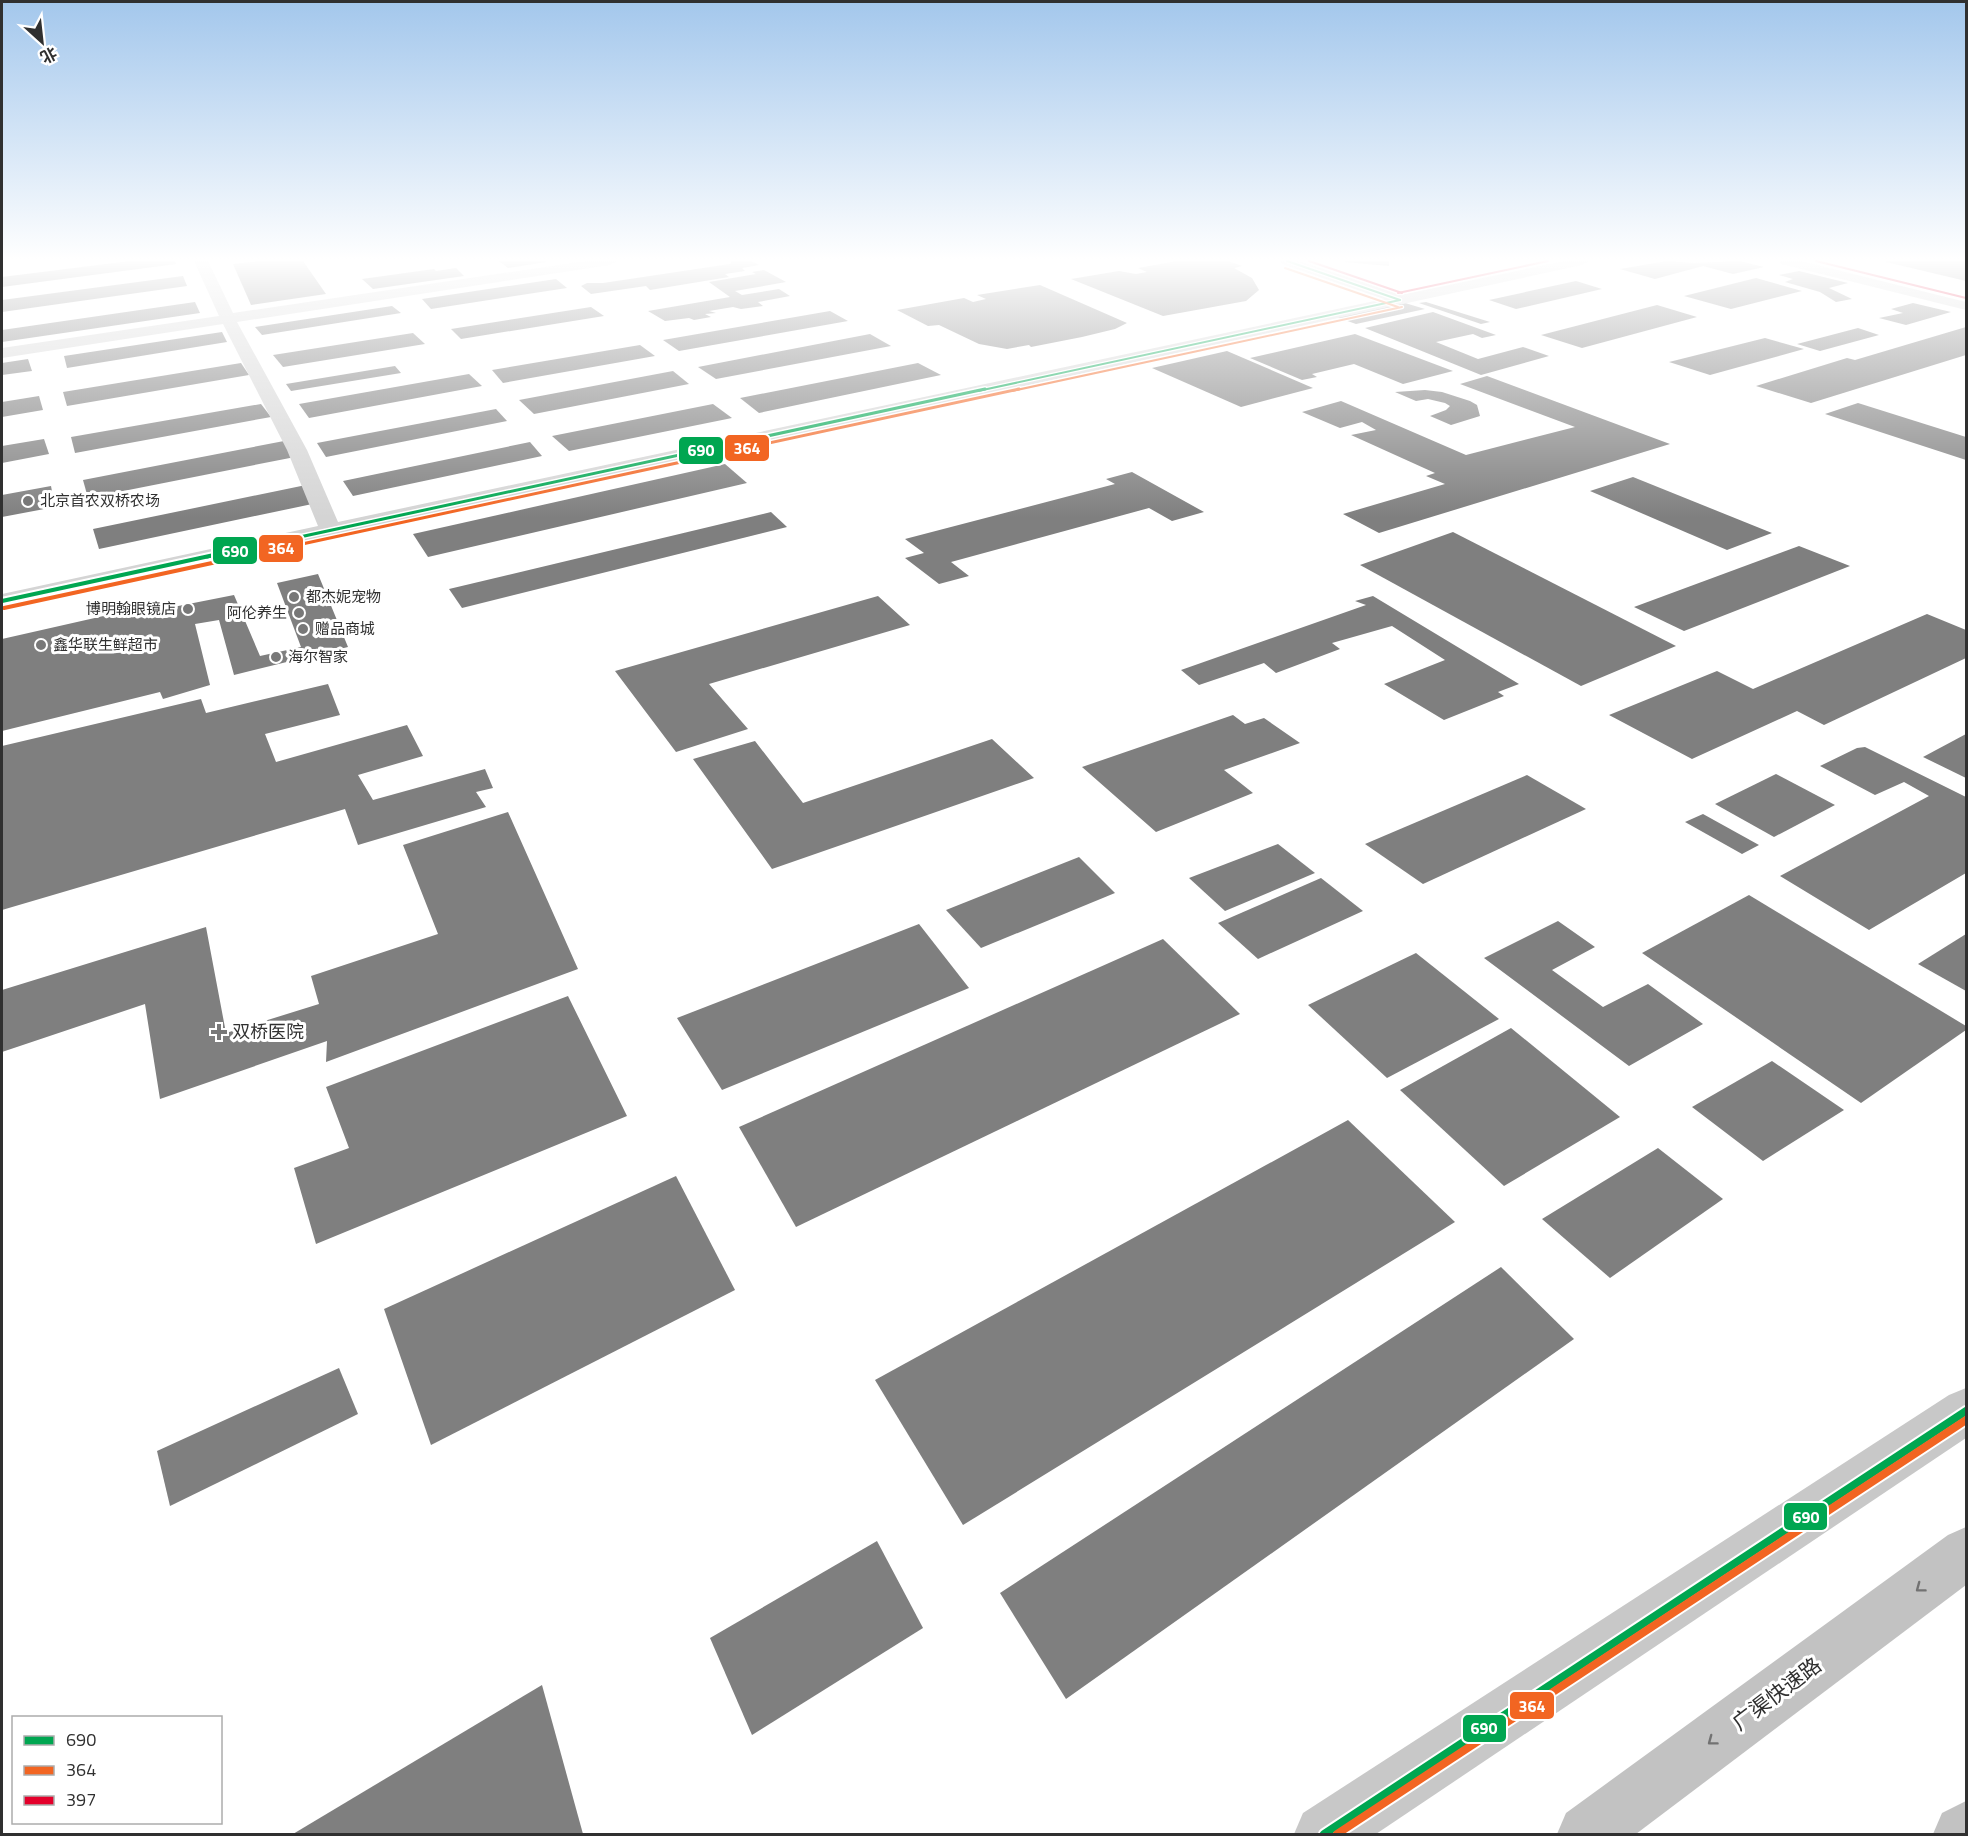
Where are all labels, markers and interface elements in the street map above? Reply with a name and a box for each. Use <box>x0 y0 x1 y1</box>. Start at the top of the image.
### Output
north arrow <box>12 12 72 72</box>
text: 北 <box>36 41 61 70</box>
line badge: 364 <box>724 434 770 462</box>
line badge: 690 <box>678 436 724 465</box>
text: 364 <box>734 436 760 460</box>
text: 690 <box>688 438 714 462</box>
place label: 北京首农双桥农场 <box>40 489 160 512</box>
marker: 北京首农双桥农场 <box>21 494 35 508</box>
line badge: 364 <box>258 534 304 563</box>
line badge: 690 <box>212 536 258 565</box>
text: 364 <box>268 536 294 560</box>
text: 690 <box>222 539 248 563</box>
place label: 都杰妮宠物 <box>306 585 381 608</box>
marker: 都杰妮宠物 <box>287 590 301 604</box>
place label: 博明翰眼镜店 <box>86 597 176 620</box>
place label: 阿伦养生 <box>227 601 287 624</box>
marker: 博明翰眼镜店 <box>181 602 195 616</box>
marker: 阿伦养生 <box>292 606 306 620</box>
place label: 赠品商城 <box>315 617 375 640</box>
marker: 赠品商城 <box>296 622 310 636</box>
place label: 鑫华联生鲜超市 <box>53 633 158 656</box>
marker: 鑫华联生鲜超市 <box>34 638 48 652</box>
place label: 海尔智家 <box>288 645 348 668</box>
marker: 海尔智家 <box>269 650 283 664</box>
place label: 双桥医院 <box>232 1018 304 1045</box>
marker: 双桥医院 <box>210 1023 228 1041</box>
line badge: 690 <box>1783 1502 1828 1531</box>
text: 690 <box>1793 1505 1819 1529</box>
one-way arrow <box>1915 1580 1926 1591</box>
street label: 广渠快速路 <box>1725 1649 1828 1738</box>
line badge: 364 <box>1509 1691 1555 1720</box>
text: 364 <box>1519 1694 1545 1718</box>
line badge: 690 <box>1462 1714 1507 1743</box>
legend <box>12 1716 222 1824</box>
text: 690 <box>1471 1716 1497 1740</box>
text: 690 <box>66 1726 96 1753</box>
one-way arrow <box>1708 1734 1719 1745</box>
text: 364 <box>66 1756 96 1783</box>
text: 397 <box>66 1786 96 1813</box>

